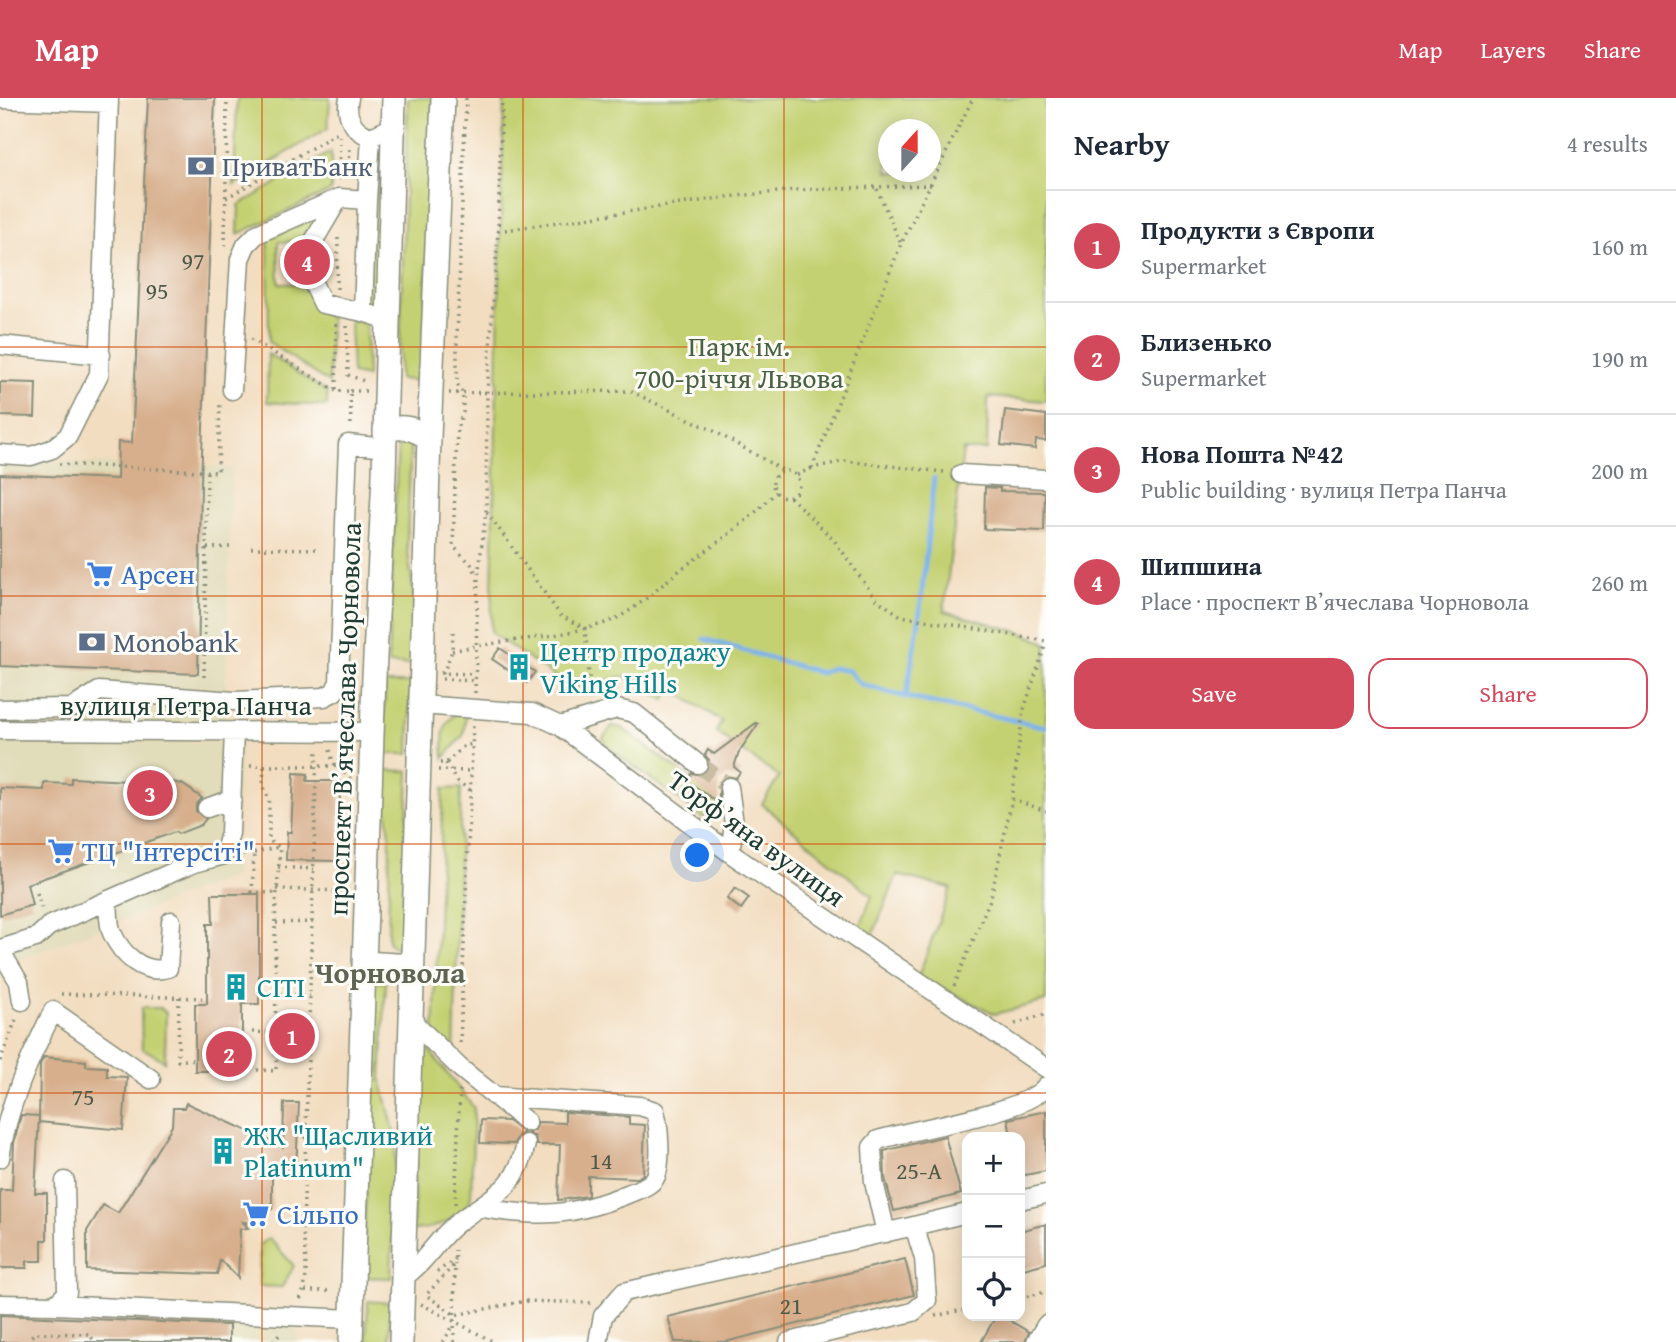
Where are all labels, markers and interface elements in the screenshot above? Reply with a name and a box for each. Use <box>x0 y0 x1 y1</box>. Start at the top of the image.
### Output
text: Map <box>35 25 99 73</box>
text: Map <box>1399 32 1442 67</box>
text: Layers <box>1480 32 1546 67</box>
text: Share <box>1584 32 1641 67</box>
north arrow <box>878 119 941 182</box>
text: Nearby <box>1074 122 1170 166</box>
text: 4 results <box>1567 127 1648 160</box>
place label: ПриватБанк <box>222 145 373 186</box>
bank icon: ПриватБанк <box>186 151 216 181</box>
text: Продукти з Європи <box>1141 210 1375 249</box>
text: 1 <box>1091 230 1103 263</box>
text: 160 m <box>1591 230 1648 263</box>
pin: 4 <box>284 236 330 288</box>
house number: 97 <box>181 243 205 278</box>
text: Supermarket <box>1141 249 1267 282</box>
house number: 95 <box>145 273 169 308</box>
text: Близенько <box>1141 322 1272 361</box>
park label: Парк ім. 700-річчя Львова <box>634 325 844 398</box>
text: 2 <box>1091 342 1103 375</box>
text: 190 m <box>1591 342 1648 375</box>
text: Supermarket <box>1141 361 1267 394</box>
text: Нова Пошта №42 <box>1141 434 1344 473</box>
text: 3 <box>1091 454 1103 487</box>
text: 200 m <box>1591 454 1648 487</box>
text: Public building · вулиця Петра Панча <box>1141 473 1507 506</box>
street label: проспект Вʼячеслава Чорновола <box>316 521 371 916</box>
text: Шипшина <box>1141 546 1262 585</box>
place label: Арсен <box>121 553 195 594</box>
supermarket icon: Арсен <box>85 559 115 589</box>
text: 4 <box>1091 566 1103 599</box>
text: 260 m <box>1591 566 1648 599</box>
text: Place · проспект Вʼячеслава Чорновола <box>1141 585 1529 618</box>
place label: Monobank <box>113 621 239 662</box>
bank icon: Monobank <box>77 627 107 657</box>
place label: Центр продажу Viking Hills <box>540 630 731 703</box>
building icon: Центр продажу Viking Hills <box>504 652 534 682</box>
button: Save <box>1074 658 1354 729</box>
button: Share <box>1368 658 1648 729</box>
street label: вулиця Петра Панча <box>60 684 312 725</box>
street label: Торфʼяна вулиця <box>660 759 854 916</box>
pin: 3 <box>127 767 173 819</box>
place label: ТЦ "Інтерсіті" <box>82 830 255 871</box>
supermarket icon: ТЦ "Інтерсіті" <box>46 836 76 866</box>
your location <box>680 838 714 872</box>
district label: Чорновола <box>314 950 466 994</box>
place label: CITI <box>257 966 305 1007</box>
building icon: CITI <box>221 972 251 1002</box>
pin: 1 <box>269 1010 315 1062</box>
pin: 2 <box>206 1028 252 1080</box>
house number: 75 <box>71 1079 95 1114</box>
place label: ЖК "Щасливий Platinum" <box>243 1114 433 1187</box>
map controls <box>962 1132 1025 1321</box>
button: + <box>962 1132 1025 1195</box>
building icon: ЖК "Щасливий Platinum" <box>208 1136 238 1166</box>
house number: 14 <box>589 1143 613 1178</box>
house number: 25-А <box>896 1153 942 1188</box>
place label: Сільпо <box>277 1193 359 1234</box>
button: − <box>962 1195 1025 1258</box>
supermarket icon: Сільпо <box>241 1199 271 1229</box>
button: locate <box>962 1258 1025 1321</box>
house number: 21 <box>779 1288 803 1323</box>

